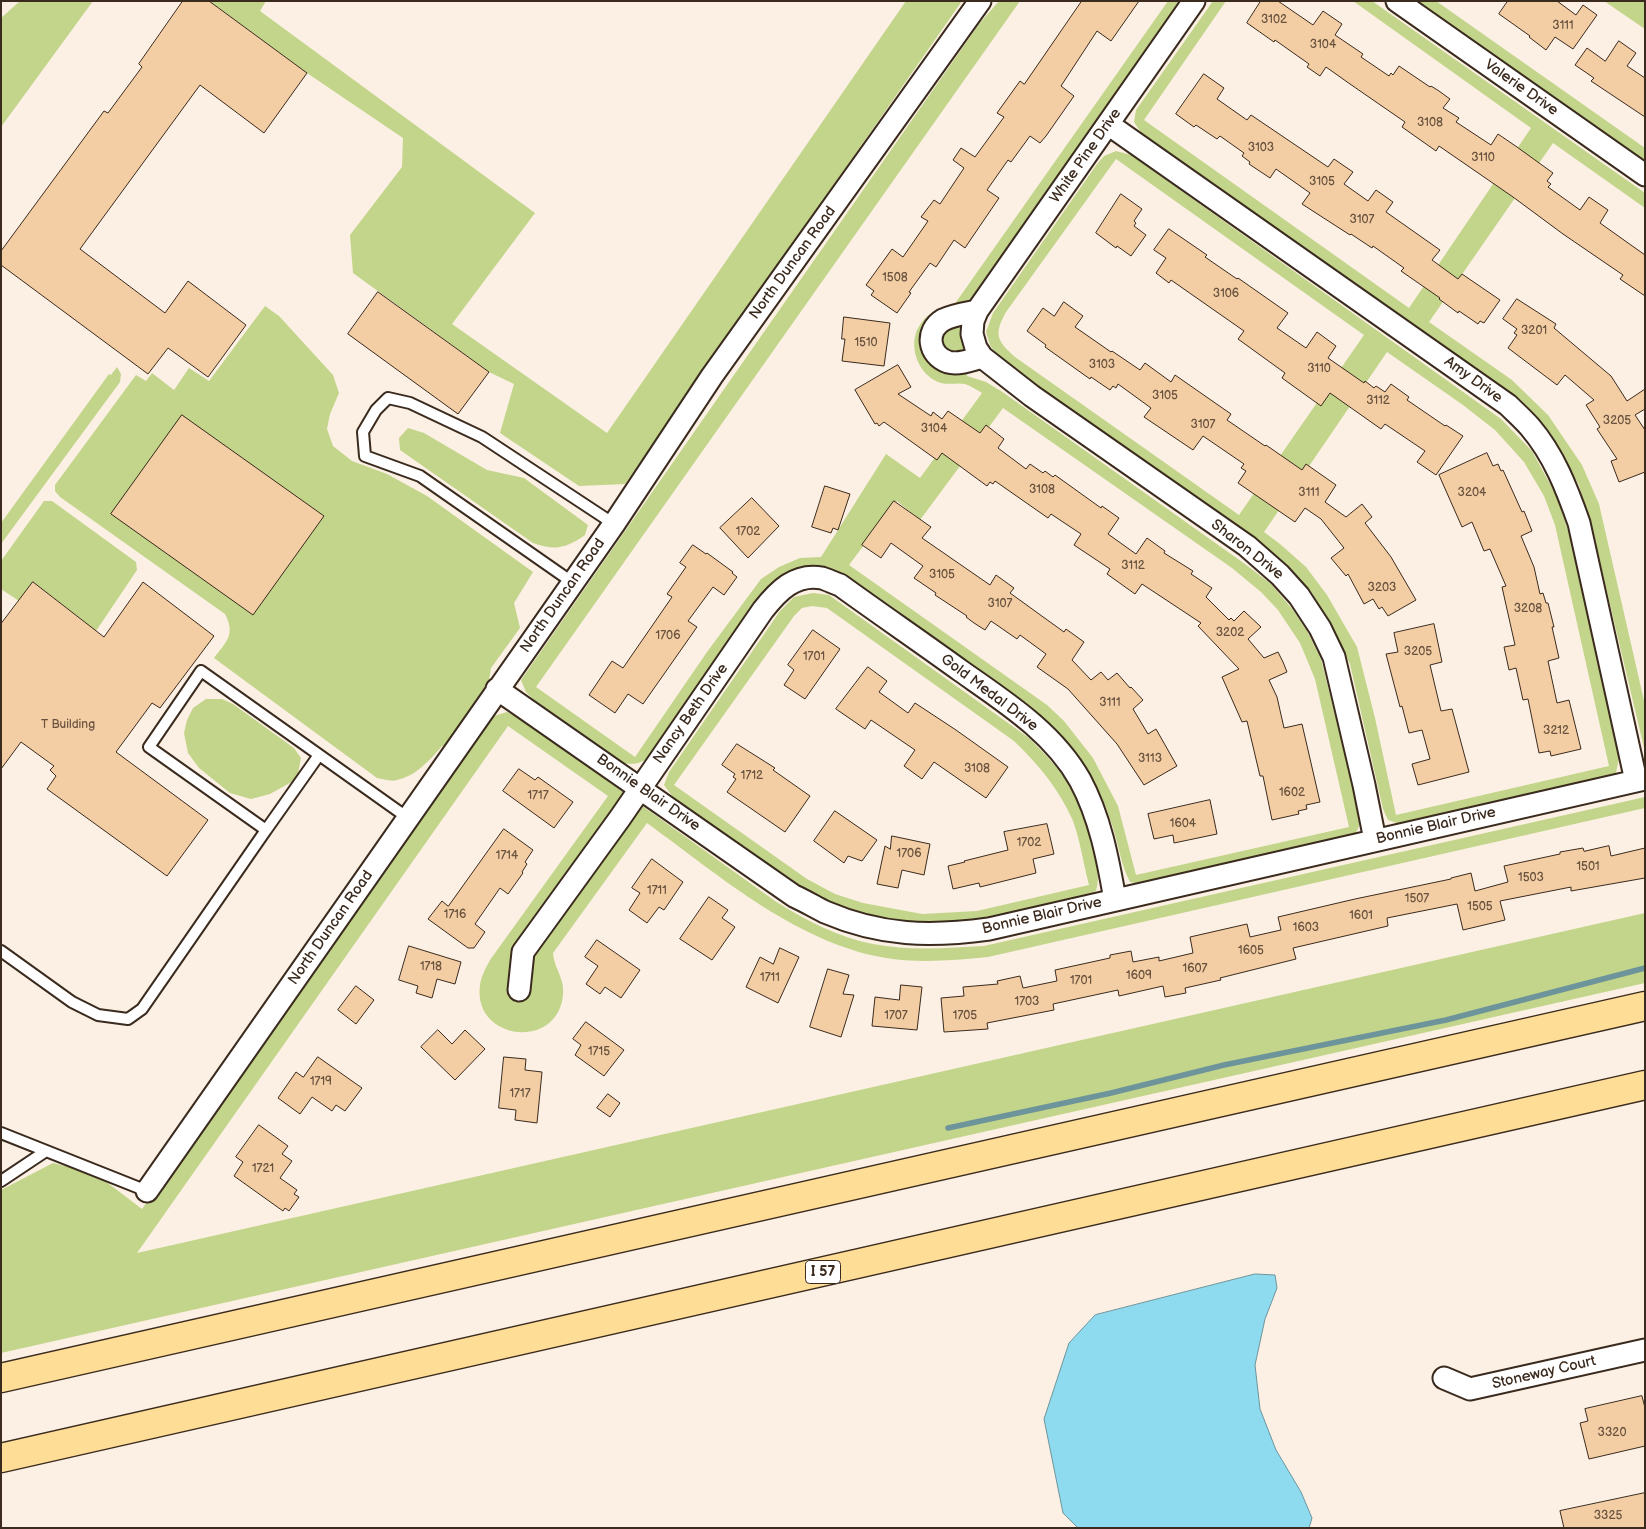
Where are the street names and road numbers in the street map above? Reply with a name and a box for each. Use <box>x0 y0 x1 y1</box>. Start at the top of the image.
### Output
street label: Valerie Drive <box>1481 56 1561 120</box>
street label: White Pine Drive <box>1047 105 1125 207</box>
street label: North Duncan Road <box>746 203 840 323</box>
street label: Amy Drive <box>1440 353 1506 407</box>
street label: Sharon Drive <box>1207 516 1287 584</box>
street label: North Duncan Road <box>517 535 609 657</box>
street label: Gold Medal Drive <box>937 651 1041 735</box>
street label: Nancy Beth Drive <box>650 660 732 768</box>
street label: Bonnie Blair Drive <box>593 751 703 835</box>
street label: Bonnie Blair Drive <box>1374 803 1498 849</box>
street label: North Duncan Road <box>285 867 377 989</box>
street label: Bonnie Blair Drive <box>980 893 1104 939</box>
road number: I 57 <box>806 1260 840 1284</box>
street label: Stoneway Court <box>1490 1352 1598 1394</box>

